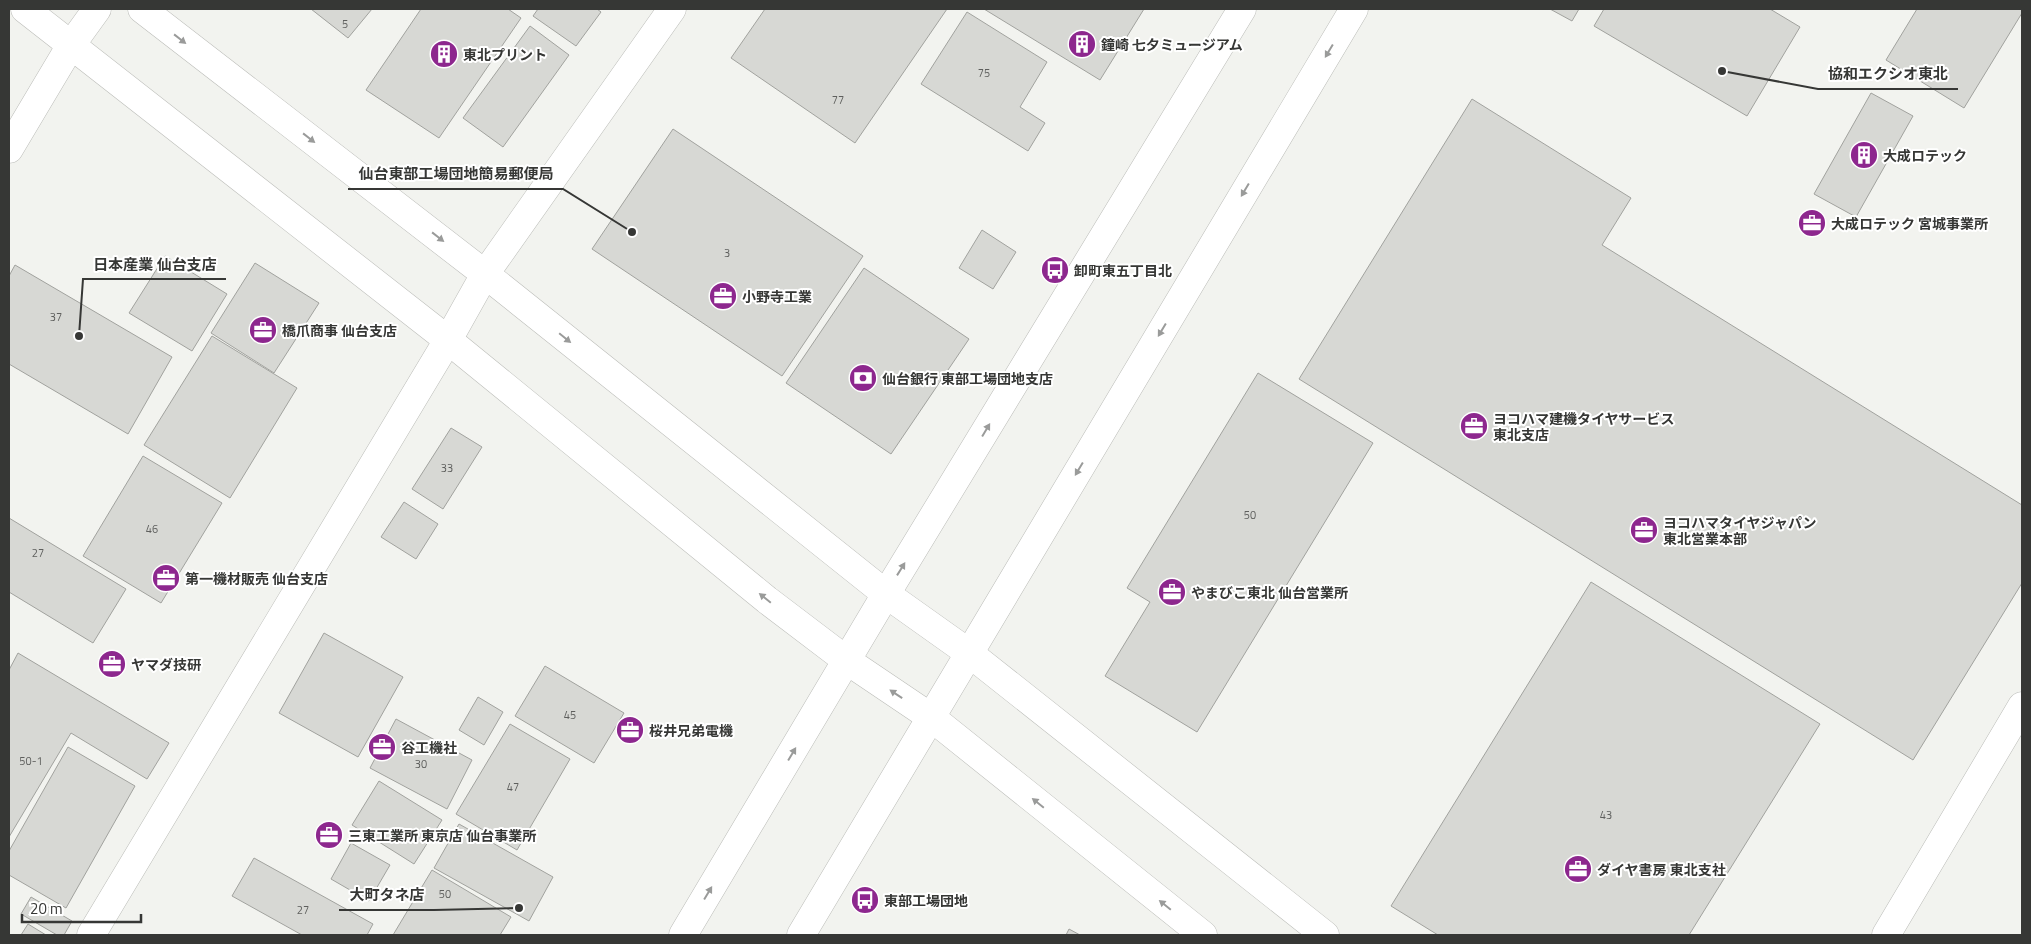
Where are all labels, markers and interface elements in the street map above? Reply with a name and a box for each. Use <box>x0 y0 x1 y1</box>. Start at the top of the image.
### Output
house number: 5 <box>342 16 348 32</box>
building icon: 鐘崎 七夕ミュージアム <box>1067 29 1097 59</box>
one-way arrow <box>174 33 187 44</box>
place label: 鐘崎 七夕ミュージアム <box>1101 34 1243 55</box>
building icon: 東北プリント <box>429 39 459 69</box>
place label: 東北プリント <box>463 44 547 65</box>
one-way arrow <box>1324 44 1333 57</box>
callout: 協和エクシオ東北 <box>1818 59 1958 89</box>
text: 協和エクシオ東北 <box>1828 62 1948 85</box>
house number: 75 <box>978 65 990 81</box>
house number: 77 <box>832 92 844 108</box>
one-way arrow <box>302 133 316 143</box>
building icon: 大成ロテック <box>1849 140 1879 170</box>
place label: 大成ロテック <box>1883 145 1967 166</box>
callout: 仙台東部工場団地簡易郵便局 <box>348 159 563 189</box>
text: 仙台東部工場団地簡易郵便局 <box>358 162 554 185</box>
one-way arrow <box>1241 184 1250 197</box>
office icon: 大成ロテック 宮城事業所 <box>1797 208 1827 238</box>
place label: 大成ロテック 宮城事業所 <box>1831 213 1988 234</box>
one-way arrow <box>431 232 444 243</box>
house number: 3 <box>724 245 730 261</box>
callout: 日本産業 仙台支店 <box>83 249 226 279</box>
text: 日本産業 仙台支店 <box>93 253 217 276</box>
bus stop icon: 卸町東五丁目北 <box>1040 255 1070 285</box>
place label: 卸町東五丁目北 <box>1074 260 1172 281</box>
office icon: 小野寺工業 <box>708 281 738 311</box>
place label: 小野寺工業 <box>742 286 812 307</box>
house number: 37 <box>50 309 62 325</box>
office icon: 橋爪商事 仙台支店 <box>248 315 278 345</box>
place label: 橋爪商事 仙台支店 <box>282 320 397 341</box>
one-way arrow <box>1158 323 1167 336</box>
one-way arrow <box>558 332 571 343</box>
bank icon: 仙台銀行 東部工場団地支店 <box>848 363 878 393</box>
place label: 仙台銀行 東部工場団地支店 <box>882 368 1053 389</box>
place label: ヨコハマ建機タイヤサービス 東北支店 <box>1493 408 1675 445</box>
office icon: ヨコハマ建機タイヤサービス 東北支店 <box>1459 411 1489 441</box>
one-way arrow <box>981 424 990 437</box>
house number: 33 <box>441 460 453 476</box>
one-way arrow <box>1074 463 1083 476</box>
house number: 50 <box>1244 507 1256 523</box>
place label: ヨコハマタイヤジャパン 東北営業本部 <box>1663 512 1817 549</box>
office icon: ヨコハマタイヤジャパン 東北営業本部 <box>1629 515 1659 545</box>
house number: 46 <box>146 521 158 537</box>
house number: 27 <box>32 545 44 561</box>
one-way arrow <box>896 562 906 575</box>
office icon: 第一機材販売 仙台支店 <box>151 563 181 593</box>
place label: 第一機材販売 仙台支店 <box>185 568 328 589</box>
office icon: やまびこ東北 仙台営業所 <box>1157 577 1187 607</box>
place label: やまびこ東北 仙台営業所 <box>1191 582 1348 603</box>
one-way arrow <box>759 592 772 603</box>
office icon: ヤマダ技研 <box>97 649 127 679</box>
place label: ヤマダ技研 <box>131 654 201 675</box>
one-way arrow <box>889 689 902 699</box>
house number: 45 <box>564 707 576 723</box>
office icon: 桜井兄弟電機 <box>615 715 645 745</box>
place label: 桜井兄弟電機 <box>649 720 733 741</box>
office icon: 谷工機社 <box>367 732 397 762</box>
place label: 谷工機社 <box>401 737 457 758</box>
one-way arrow <box>787 747 796 760</box>
house number: 50-1 <box>19 753 43 769</box>
house number: 30 <box>415 756 427 772</box>
house number: 47 <box>507 779 519 795</box>
one-way arrow <box>1032 798 1045 809</box>
house number: 43 <box>1600 807 1612 823</box>
office icon: 三東工業所 東京店 仙台事業所 <box>314 820 344 850</box>
place label: 三東工業所 東京店 仙台事業所 <box>348 825 536 846</box>
office icon: ダイヤ書房 東北支社 <box>1563 854 1593 884</box>
place label: ダイヤ書房 東北支社 <box>1597 859 1726 880</box>
callout: 大町タネ店 <box>339 880 434 910</box>
text: 大町タネ店 <box>349 883 425 906</box>
bus stop icon: 東部工場団地 <box>850 885 880 915</box>
house number: 50 <box>439 886 451 902</box>
one-way arrow <box>704 887 713 900</box>
place label: 東部工場団地 <box>884 890 968 911</box>
scale bar <box>22 892 141 924</box>
text: 20 m <box>30 897 63 920</box>
one-way arrow <box>1159 899 1172 910</box>
house number: 27 <box>297 902 309 918</box>

